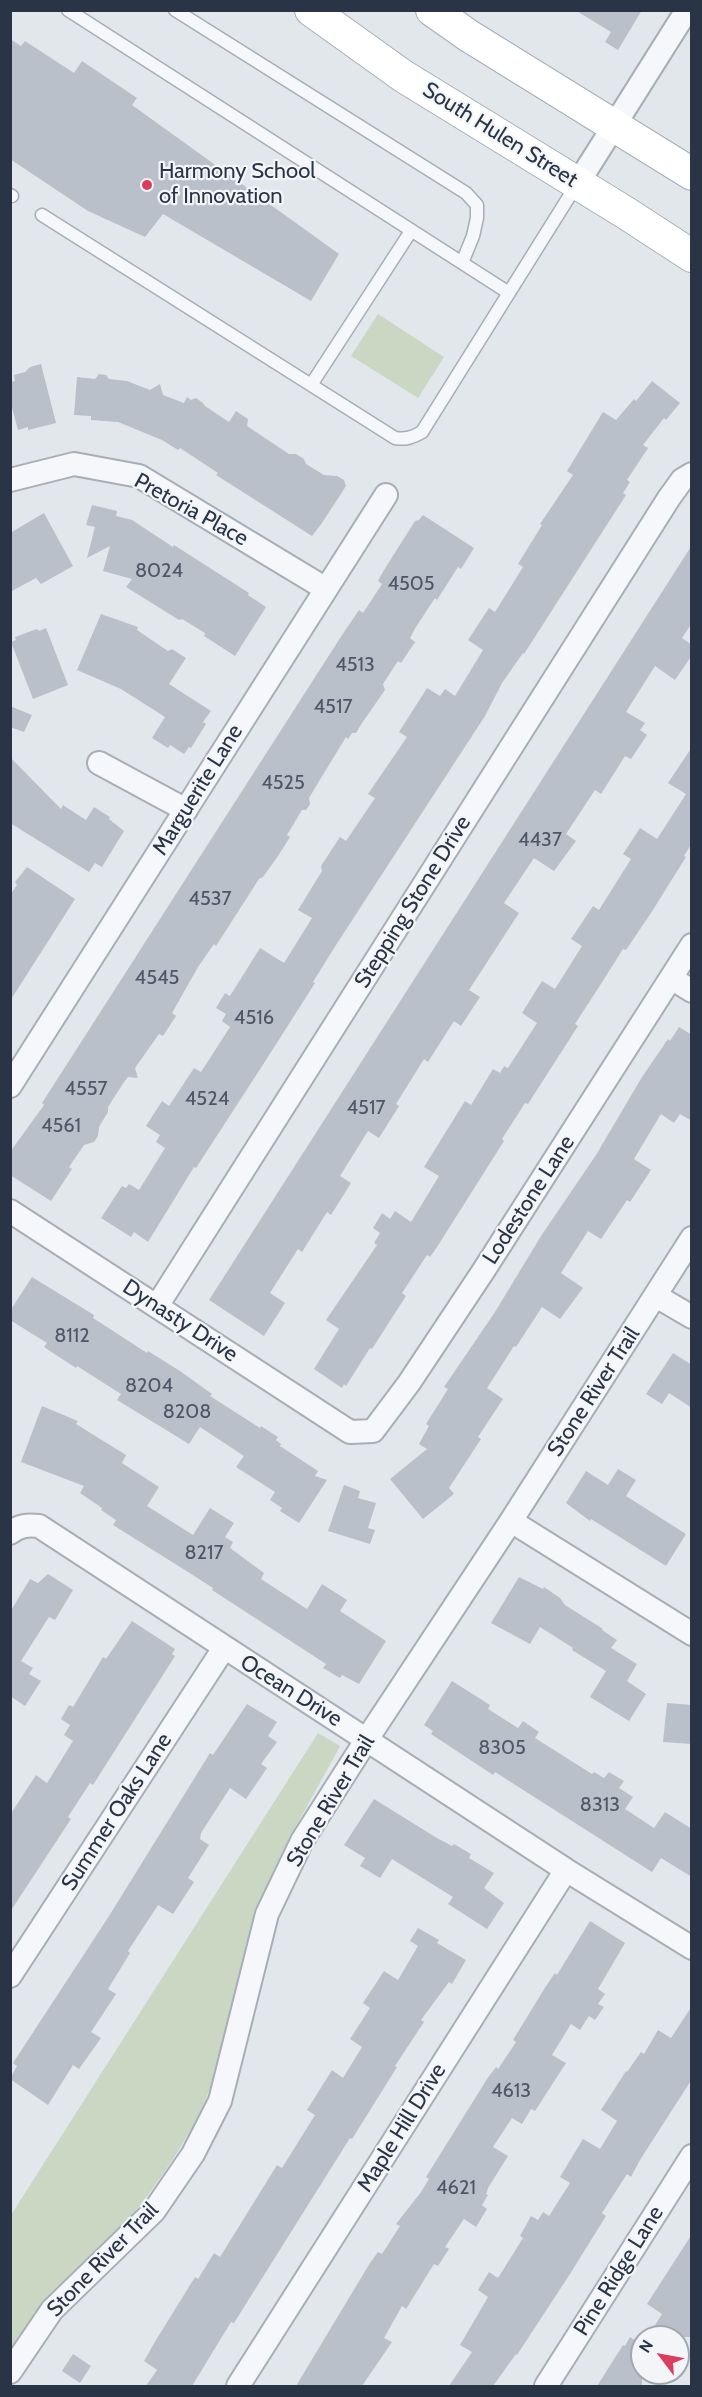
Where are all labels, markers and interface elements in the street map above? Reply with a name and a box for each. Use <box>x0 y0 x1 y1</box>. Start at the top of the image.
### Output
street label: South Hulen Street <box>418 77 582 193</box>
place label: Harmony School of Innovation <box>159 159 315 210</box>
marker: Harmony School of Innovation <box>140 178 154 192</box>
street label: Pretoria Place <box>129 468 253 552</box>
house number: 8024 <box>135 559 183 583</box>
house number: 4505 <box>387 572 435 596</box>
house number: 4513 <box>335 653 375 677</box>
house number: 4517 <box>314 695 352 719</box>
street label: Marguerite Lane <box>147 720 249 860</box>
house number: 4525 <box>261 771 305 795</box>
street label: Stepping Stone Drive <box>349 811 477 993</box>
house number: 4437 <box>518 828 562 852</box>
house number: 4537 <box>188 887 232 911</box>
house number: 4545 <box>135 966 179 990</box>
house number: 4516 <box>234 1006 274 1030</box>
house number: 4557 <box>64 1077 108 1101</box>
house number: 4524 <box>185 1087 229 1111</box>
house number: 4517 <box>347 1096 385 1120</box>
house number: 4561 <box>41 1114 81 1138</box>
street label: Lodestone Lane <box>477 1131 581 1269</box>
street label: Dynasty Drive <box>118 1274 242 1368</box>
street label: Stone River Trail <box>542 1322 646 1462</box>
house number: 8112 <box>54 1324 90 1348</box>
house number: 8204 <box>125 1374 173 1398</box>
house number: 8208 <box>163 1400 211 1424</box>
house number: 8217 <box>184 1541 224 1565</box>
street label: Ocean Drive <box>235 1649 347 1733</box>
street label: Summer Oaks Lane <box>56 1728 178 1896</box>
street label: Stone River Trail <box>281 1730 381 1872</box>
house number: 8305 <box>478 1736 526 1760</box>
house number: 8313 <box>580 1793 620 1817</box>
street label: Maple Hill Drive <box>352 2059 452 2197</box>
house number: 4613 <box>491 2079 531 2103</box>
house number: 4621 <box>436 2176 476 2200</box>
street label: Stone River Trail <box>42 2197 164 2323</box>
street label: Pine Ridge Lane <box>569 2201 669 2341</box>
north arrow <box>630 2325 690 2385</box>
text: N <box>635 2336 657 2356</box>

